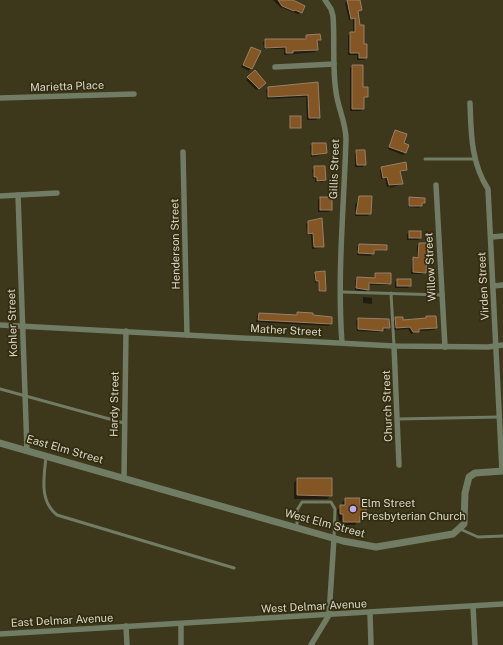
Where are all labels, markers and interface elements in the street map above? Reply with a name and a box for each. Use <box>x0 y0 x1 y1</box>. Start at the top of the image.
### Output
street label: Marietta Place <box>30 79 104 93</box>
street label: Gillis Street <box>327 139 341 199</box>
street label: Henderson Street <box>168 198 182 290</box>
street label: Willow Street <box>422 232 438 302</box>
street label: Virden Street <box>475 252 491 320</box>
street label: Kohler Street <box>5 289 19 357</box>
street label: Mather Street <box>250 322 322 338</box>
street label: Church Street <box>380 370 394 442</box>
street label: Hardy Street <box>107 371 121 437</box>
street label: East Elm Street <box>25 432 105 466</box>
place label: Elm Street Presbyterian Church <box>361 497 466 522</box>
marker: Elm Street Presbyterian Church <box>348 504 358 514</box>
street label: West Elm Street <box>283 506 367 540</box>
street label: West Delmar Avenue <box>261 597 367 615</box>
street label: East Delmar Avenue <box>10 611 114 629</box>

